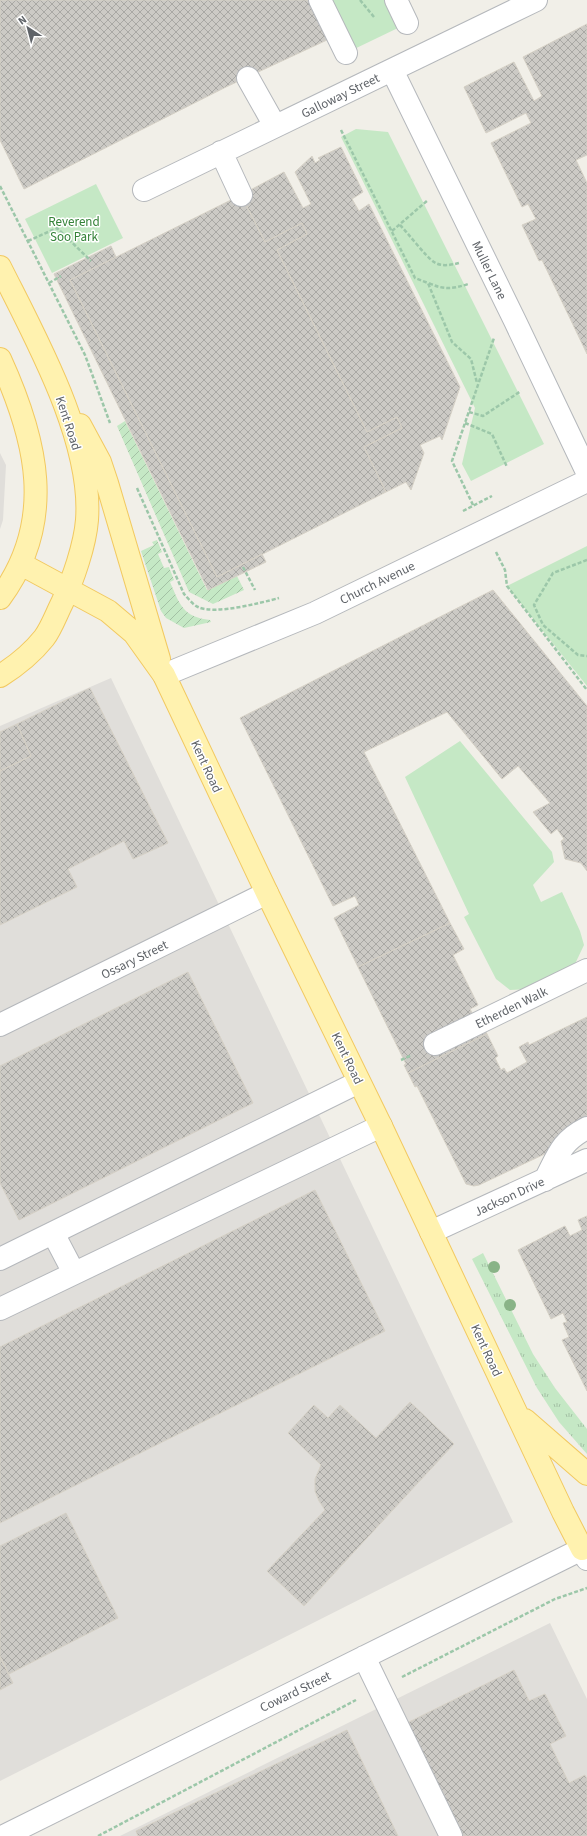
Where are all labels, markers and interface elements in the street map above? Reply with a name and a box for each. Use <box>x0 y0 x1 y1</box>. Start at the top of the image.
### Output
north arrow <box>8 8 48 48</box>
text: N <box>15 12 30 29</box>
street label: Galloway Street <box>298 69 383 123</box>
park label: Reverend Soo Park <box>48 213 100 246</box>
street label: Muller Lane <box>467 238 511 303</box>
street label: Kent Road <box>51 394 85 453</box>
street label: Church Avenue <box>337 557 418 609</box>
street label: Kent Road <box>186 737 226 796</box>
street label: Ossary Street <box>98 936 171 984</box>
street label: Etherden Walk <box>472 982 551 1033</box>
street label: Kent Road <box>327 1029 367 1088</box>
street label: Jackson Drive <box>471 1173 547 1221</box>
street label: Kent Road <box>466 1321 506 1380</box>
street label: Coward Street <box>257 1667 335 1717</box>

